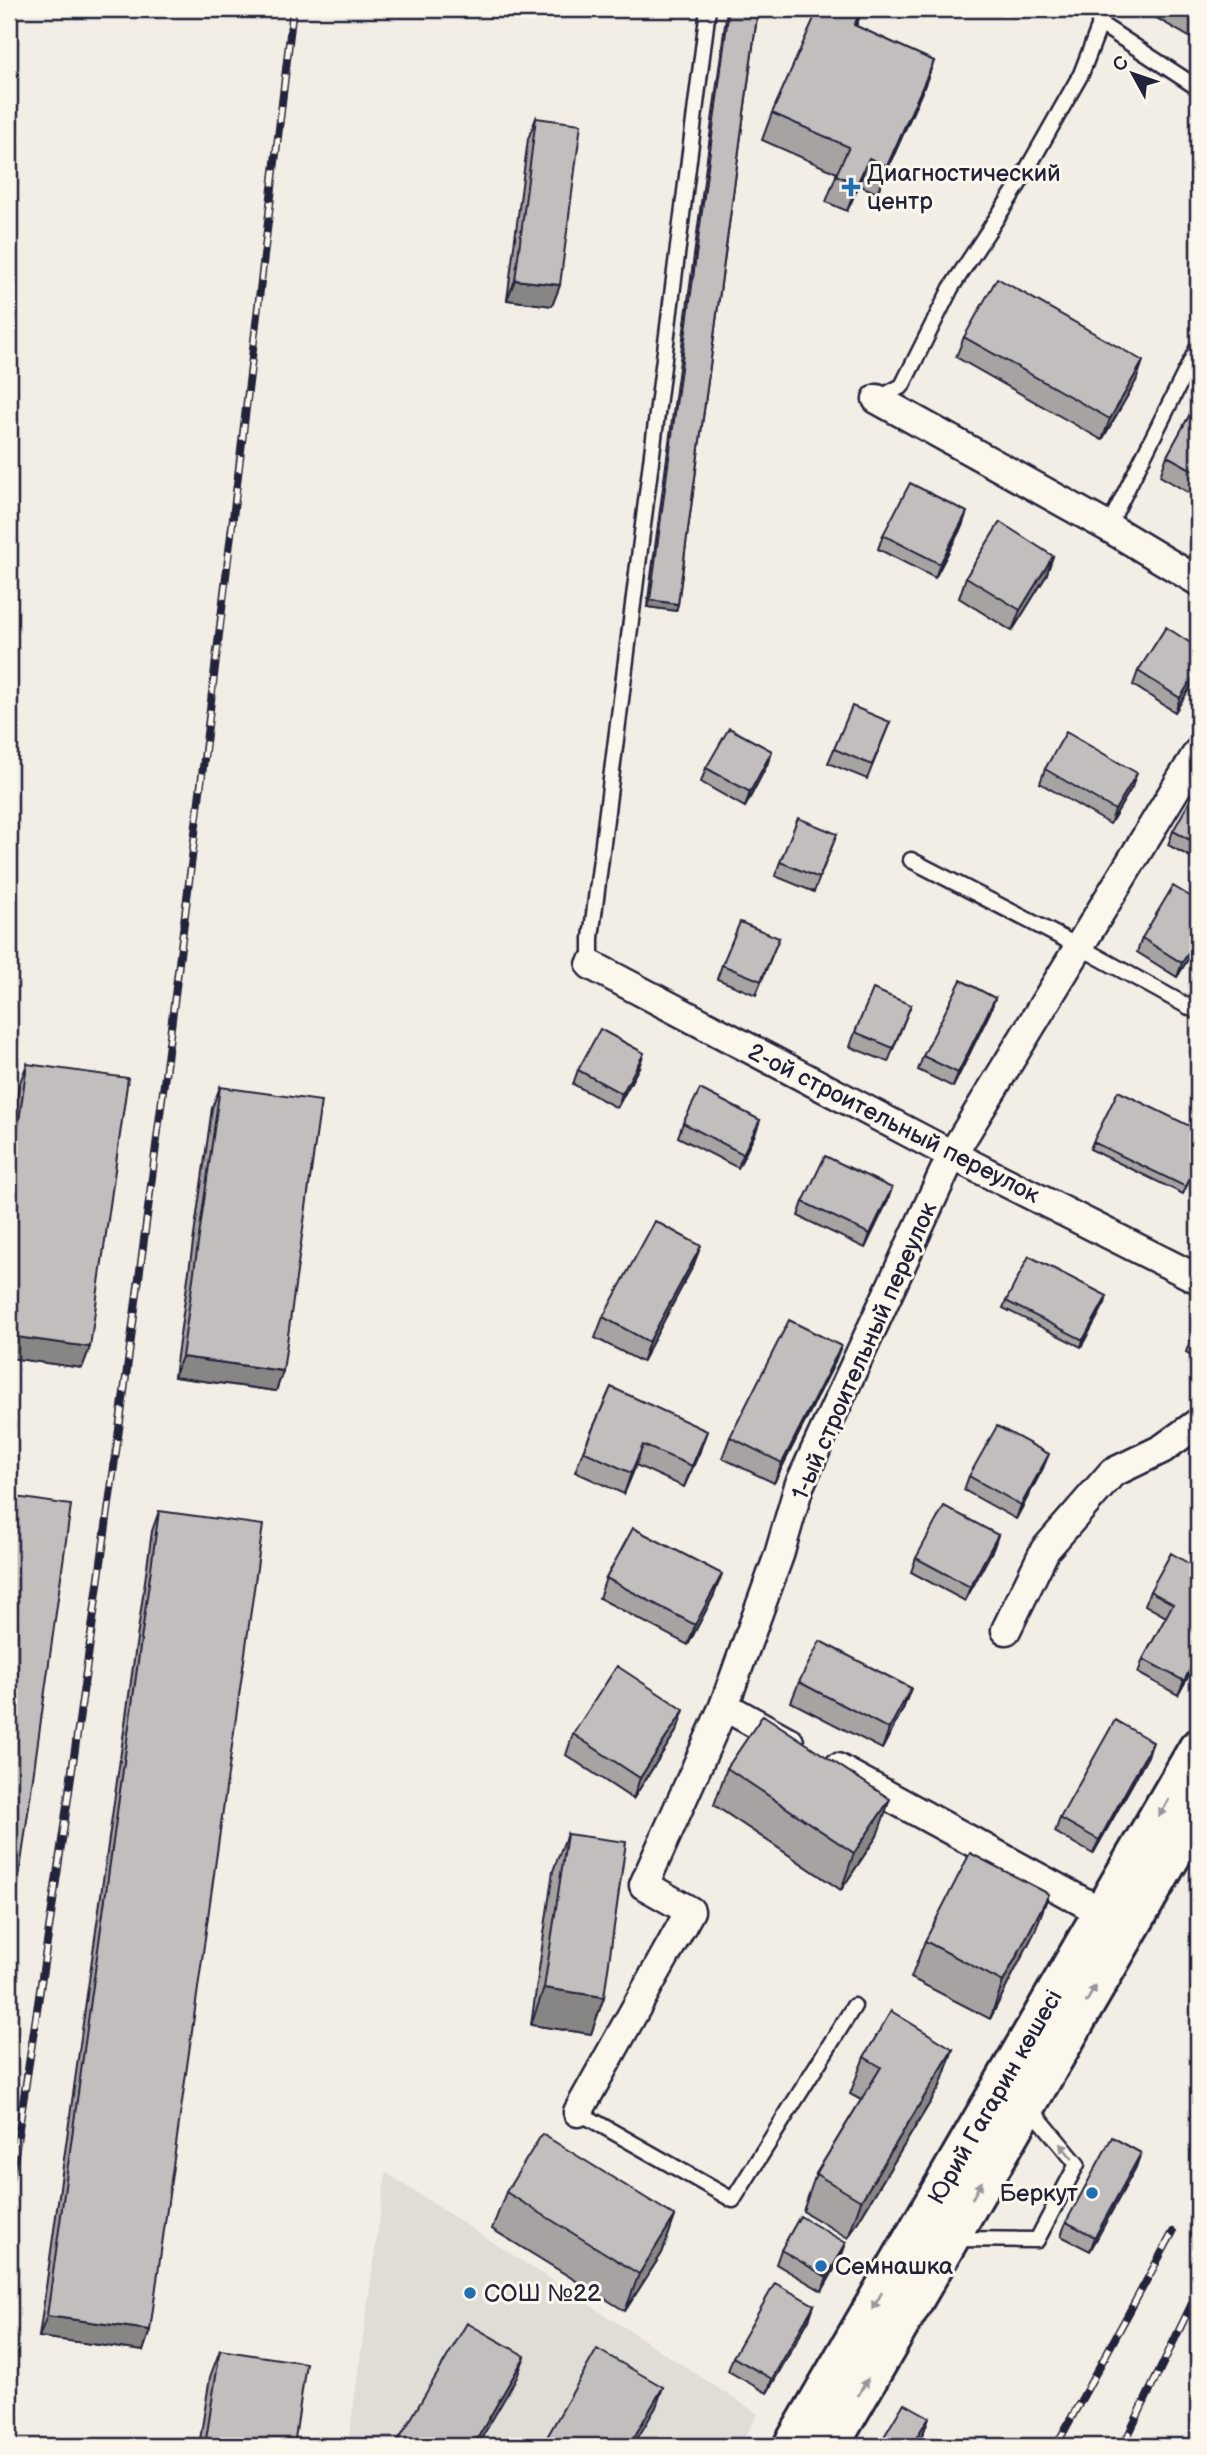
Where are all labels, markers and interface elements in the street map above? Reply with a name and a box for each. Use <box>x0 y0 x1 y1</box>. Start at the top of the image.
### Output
north arrow <box>1098 38 1168 108</box>
text: С <box>1108 52 1134 76</box>
place label: Диагностический центр <box>867 159 1061 216</box>
marker: Диагностический центр <box>841 177 861 197</box>
street label: 2-ой строительный переулок <box>743 1037 1045 1210</box>
street label: 1-ый строительный переулок <box>785 1197 944 1505</box>
one-way arrow <box>1158 1798 1170 1818</box>
one-way arrow <box>1085 1984 1097 2003</box>
street label: Юрий Гагарин көшесі <box>922 1985 1069 2210</box>
one-way arrow <box>1058 2142 1074 2160</box>
place label: Беркут <box>999 2179 1078 2208</box>
one-way arrow <box>971 2181 983 2200</box>
marker: Беркут <box>1084 2185 1100 2201</box>
place label: Семнашка <box>835 2252 953 2281</box>
marker: Семнашка <box>813 2258 829 2274</box>
place label: СОШ №22 <box>484 2279 601 2308</box>
marker: СОШ №22 <box>462 2285 478 2301</box>
one-way arrow <box>871 2292 883 2311</box>
one-way arrow <box>857 2378 869 2397</box>

